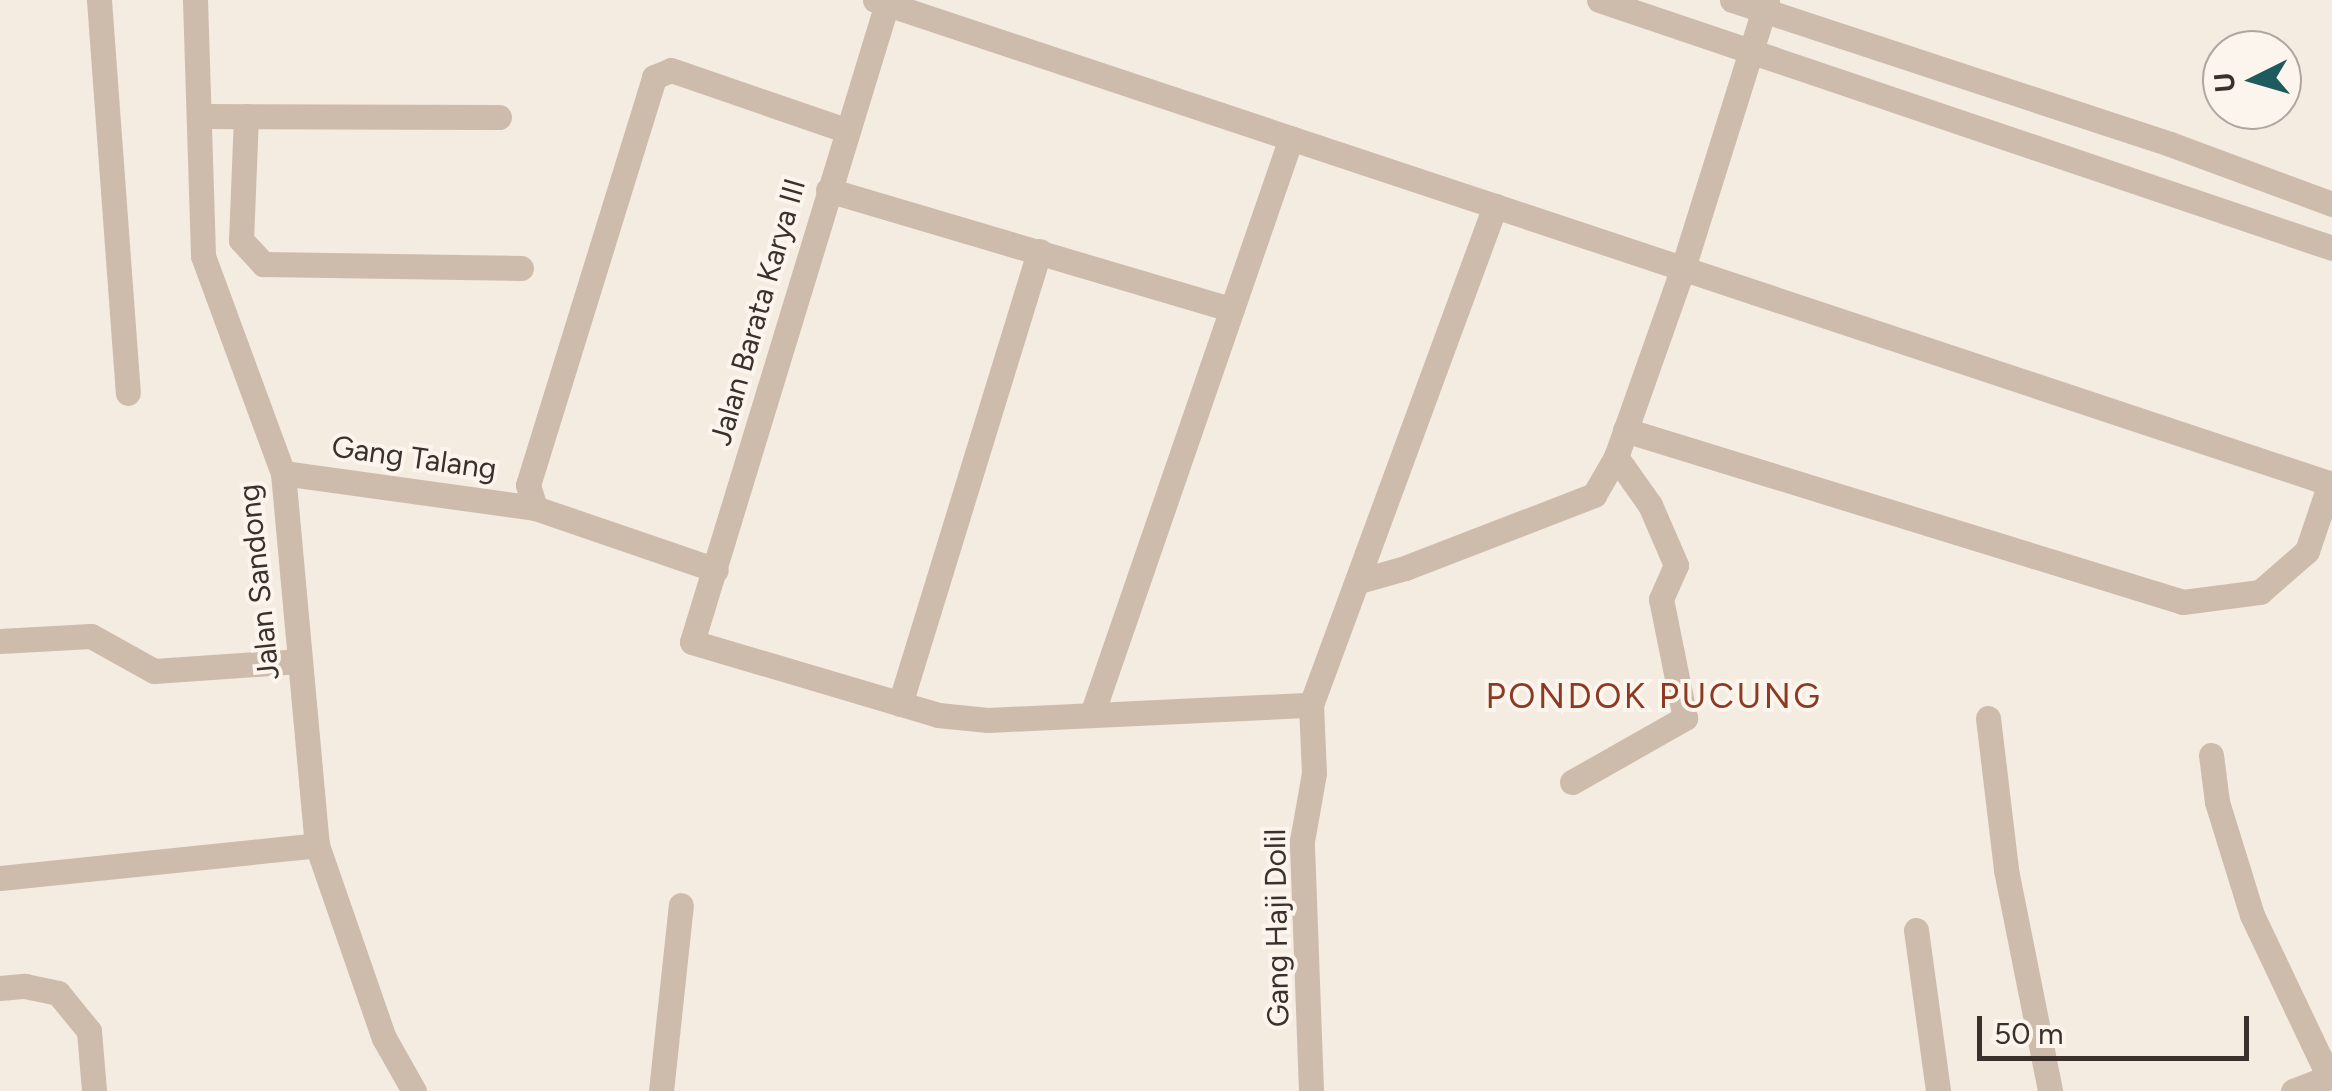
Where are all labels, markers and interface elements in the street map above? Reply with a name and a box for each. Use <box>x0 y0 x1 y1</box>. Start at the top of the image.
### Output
north arrow <box>2202 30 2302 130</box>
text: U <box>2206 71 2242 94</box>
street label: Jalan Barata Karya III <box>703 174 813 450</box>
street label: Gang Talang <box>329 429 499 487</box>
street label: Jalan Sandong <box>231 482 287 682</box>
district label: PONDOK PUCUNG <box>1486 675 1822 717</box>
street label: Gang Haji Dolil <box>1257 829 1297 1027</box>
scale bar <box>1982 996 2254 1058</box>
text: 50 m <box>1994 1015 2063 1052</box>

